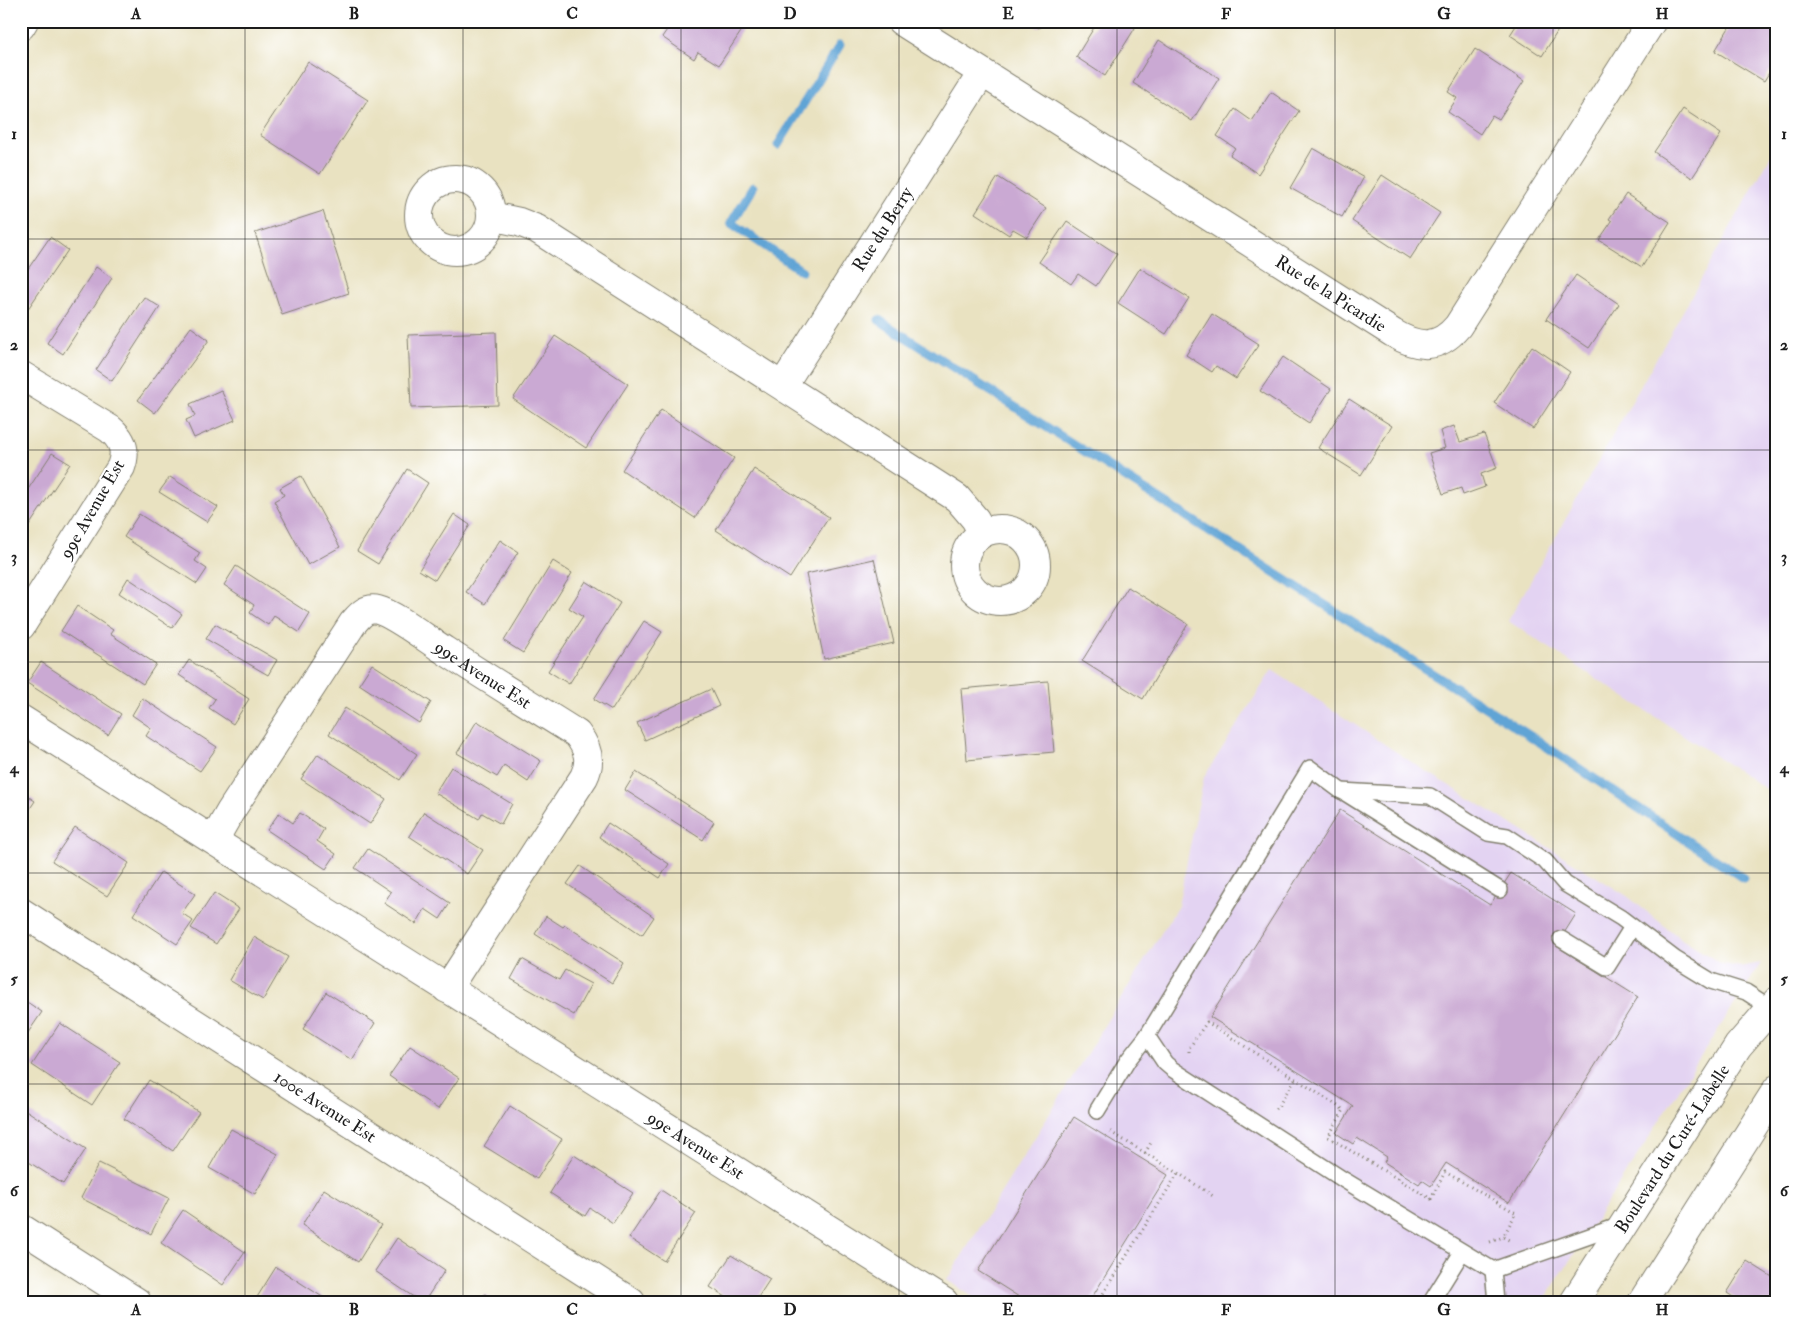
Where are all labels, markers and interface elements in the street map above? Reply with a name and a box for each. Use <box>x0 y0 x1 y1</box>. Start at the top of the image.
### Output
text: A <box>130 4 142 24</box>
text: B <box>349 4 359 24</box>
text: C <box>566 4 578 24</box>
text: D <box>783 4 797 24</box>
text: E <box>1002 4 1014 24</box>
text: F <box>1221 4 1231 24</box>
text: G <box>1437 4 1451 24</box>
text: H <box>1655 4 1669 24</box>
text: 1 <box>11 124 17 144</box>
text: 1 <box>1781 124 1787 144</box>
street label: Rue du Berry <box>847 182 919 276</box>
street label: Rue de la Picardie <box>1271 250 1391 338</box>
text: 2 <box>10 335 18 355</box>
text: 2 <box>1780 335 1788 355</box>
street label: 99e Avenue Est <box>54 455 130 565</box>
text: 3 <box>11 547 17 567</box>
text: 3 <box>1781 547 1787 567</box>
street label: 99e Avenue Est <box>428 635 535 714</box>
text: 4 <box>9 758 20 778</box>
text: 4 <box>1779 758 1790 778</box>
text: 5 <box>10 969 18 989</box>
text: 5 <box>1780 969 1788 989</box>
street label: Boulevard du Curé-Labelle <box>1610 1060 1735 1238</box>
street label: 100e Avenue Est <box>269 1066 381 1148</box>
street label: 99e Avenue Est <box>641 1105 749 1185</box>
text: 6 <box>10 1181 20 1201</box>
text: 6 <box>1780 1181 1790 1201</box>
text: A <box>130 1300 142 1320</box>
text: B <box>349 1300 359 1320</box>
text: C <box>566 1300 578 1320</box>
text: D <box>783 1300 797 1320</box>
text: E <box>1002 1300 1014 1320</box>
text: F <box>1221 1300 1231 1320</box>
text: G <box>1437 1300 1451 1320</box>
text: H <box>1655 1300 1669 1320</box>

